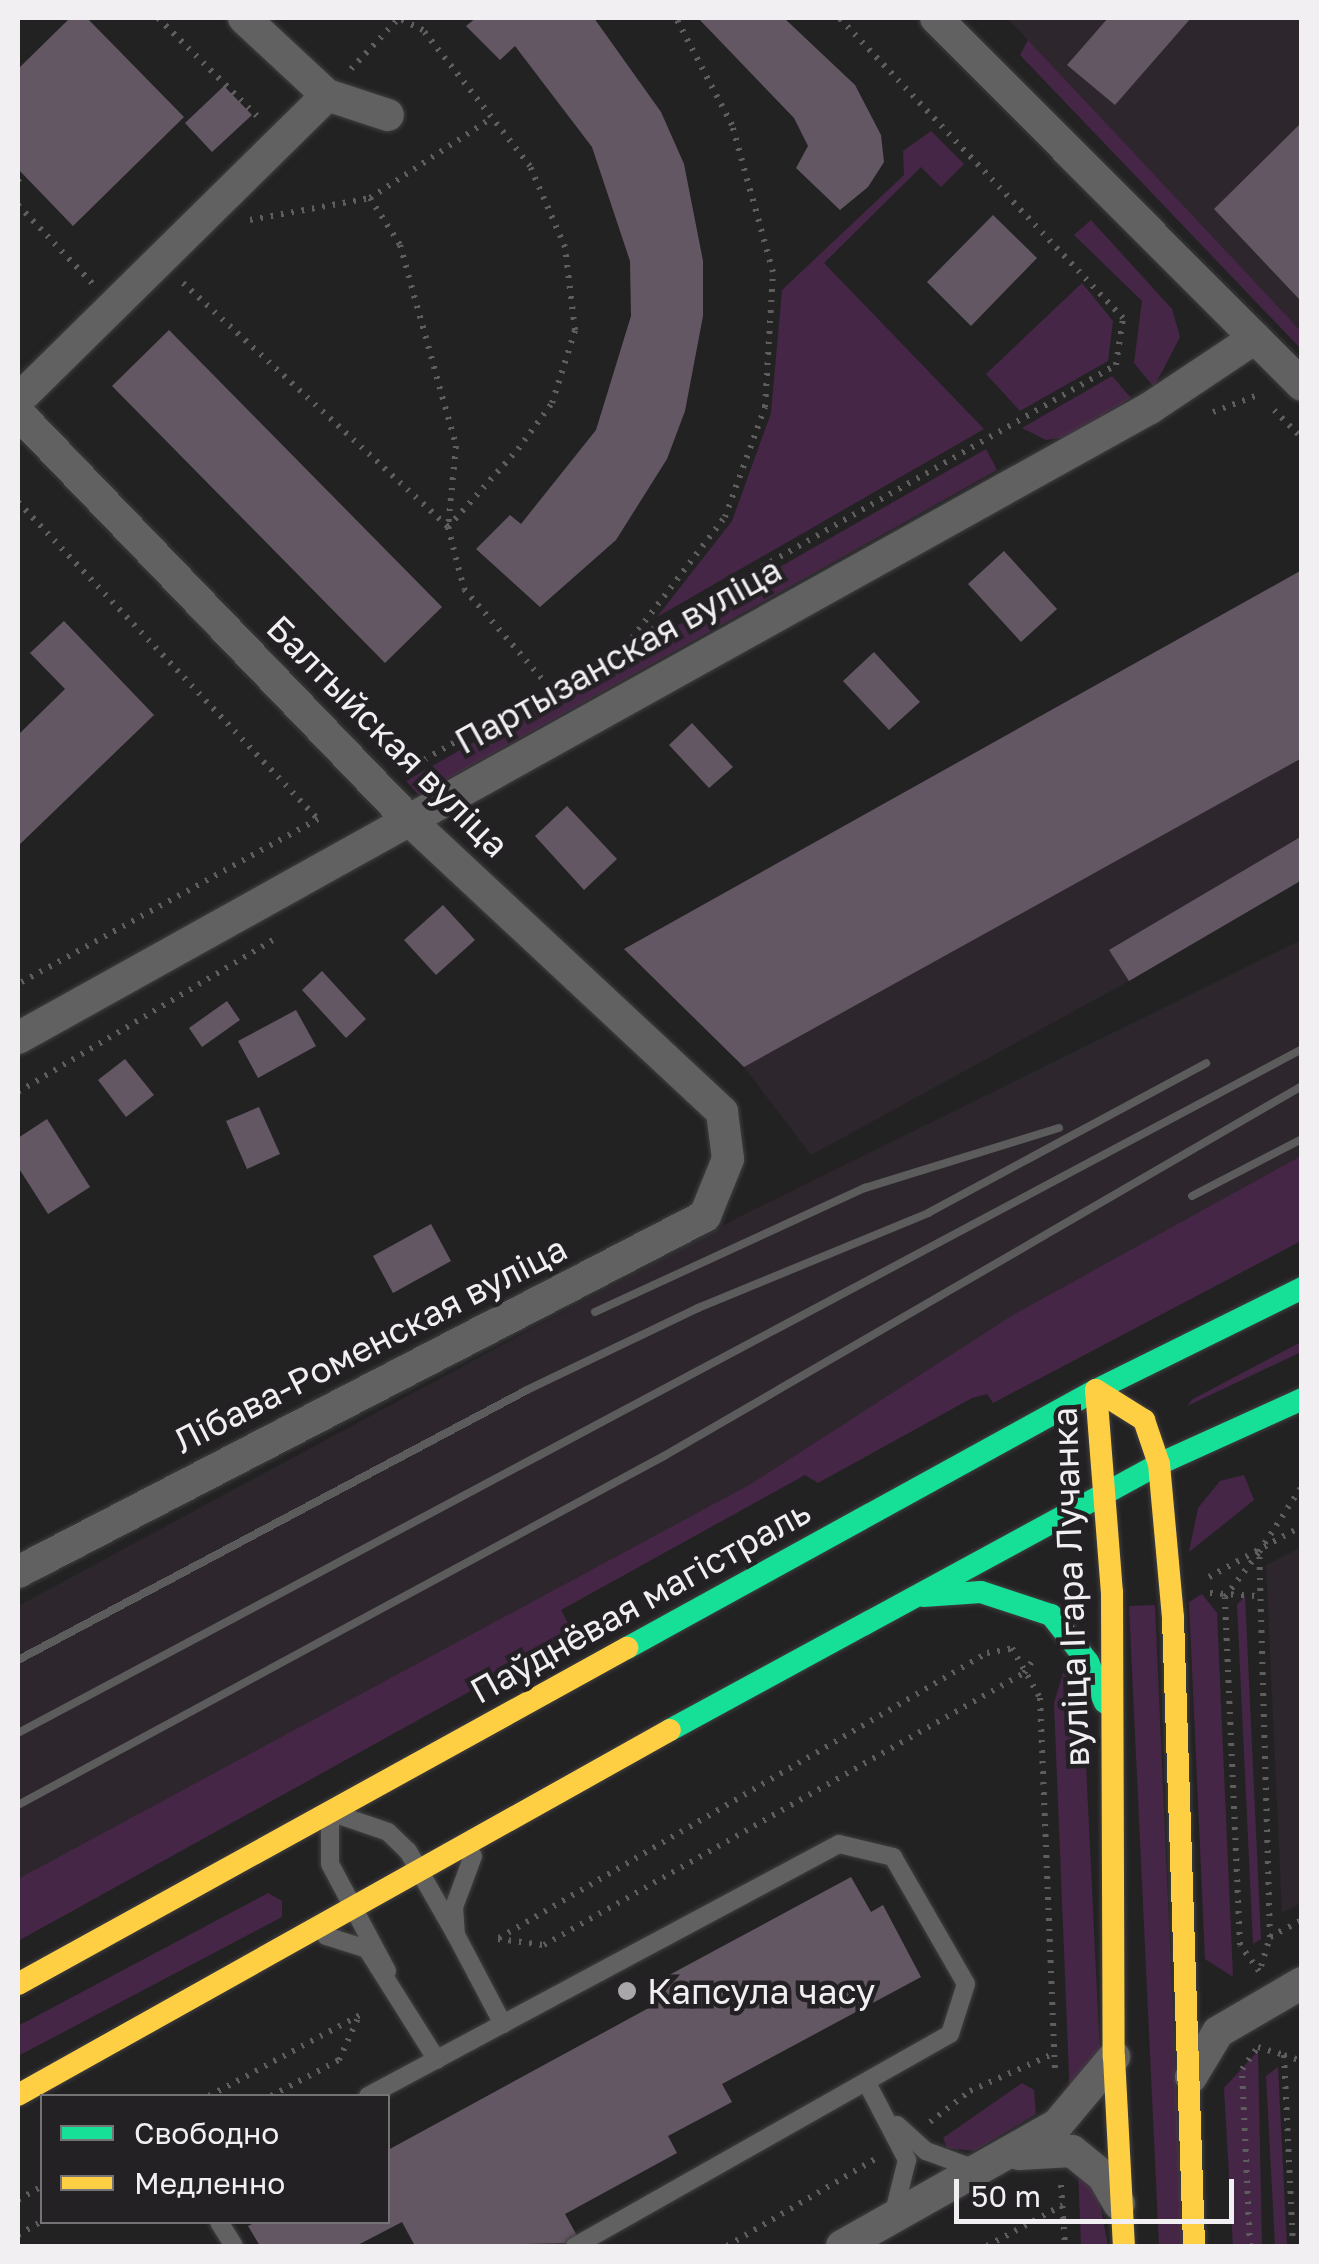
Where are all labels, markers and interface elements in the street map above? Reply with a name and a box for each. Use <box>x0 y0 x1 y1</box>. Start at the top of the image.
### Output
street label: Партызанская вуліца <box>448 548 788 762</box>
street label: Балтыйская вуліца <box>258 606 518 866</box>
street label: Лібава-Роменская вуліца <box>167 1226 573 1462</box>
street label: вуліца Ігара Лучанка <box>1043 1407 1097 1767</box>
street label: Паўднёвая магістраль <box>463 1490 817 1712</box>
place label: Капсула часу <box>647 1970 875 2012</box>
marker: Капсула часу <box>616 1980 638 2002</box>
legend <box>40 2094 390 2224</box>
text: Свободно <box>134 2115 279 2151</box>
scale bar <box>959 2159 1239 2221</box>
text: Медленно <box>134 2165 285 2201</box>
text: 50 m <box>971 2178 1041 2214</box>

